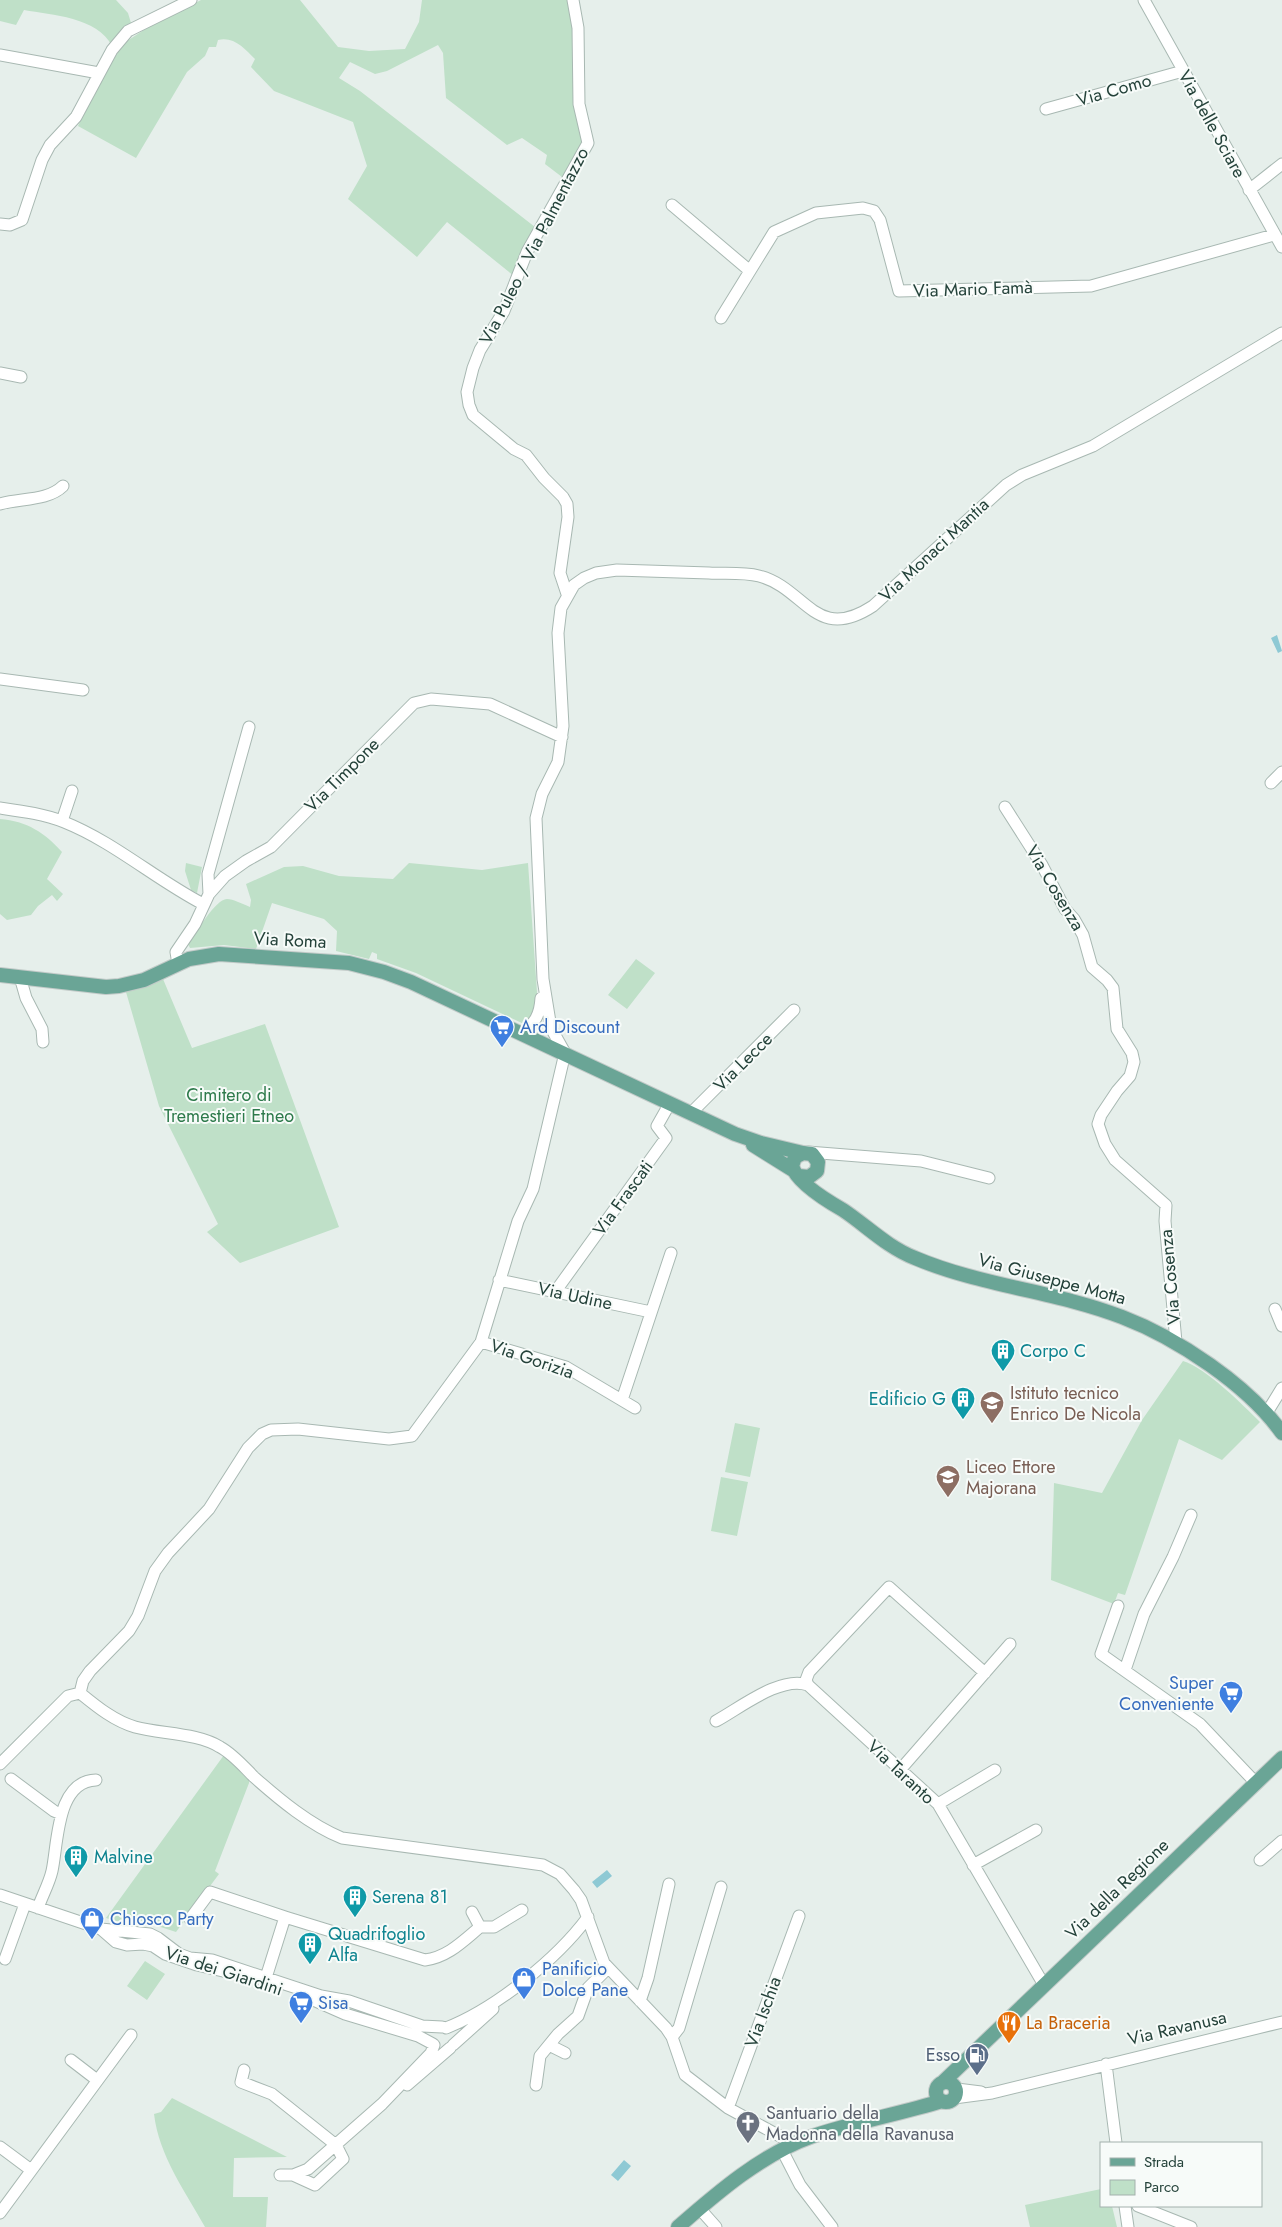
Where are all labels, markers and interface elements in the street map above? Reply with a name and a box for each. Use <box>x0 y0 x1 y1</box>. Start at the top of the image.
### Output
street label: Via delle Sciare <box>1172 65 1252 183</box>
street label: Via Como <box>1074 67 1155 113</box>
street label: Via Puleo / Via Palmentazzo <box>473 143 595 349</box>
street label: Via Mario Famà <box>913 274 1033 304</box>
street label: Via Monaci Mantia <box>873 492 995 608</box>
street label: Via Timpone <box>299 732 385 818</box>
street label: Via Cosenza <box>1019 840 1091 936</box>
street label: Via Roma <box>253 925 327 955</box>
supermarket icon: Ard Discount <box>489 1014 515 1048</box>
place label: Ard Discount <box>520 1014 620 1040</box>
street label: Via Lecce <box>707 1026 779 1098</box>
park label: Cimitero di Tremestieri Etneo <box>164 1082 294 1129</box>
street label: Via Frascati <box>587 1155 659 1241</box>
street label: Via Cosenza <box>1153 1228 1187 1326</box>
street label: Via Giuseppe Motta <box>975 1247 1129 1311</box>
street label: Via Udine <box>535 1275 615 1317</box>
street label: Via Gorizia <box>487 1333 577 1385</box>
building icon: Corpo C <box>990 1338 1016 1372</box>
place label: Corpo C <box>1020 1338 1086 1364</box>
place label: Istituto tecnico Enrico De Nicola <box>1010 1380 1141 1427</box>
place label: Edificio G <box>869 1386 946 1412</box>
building icon: Edificio G <box>950 1386 976 1420</box>
school or university icon: Istituto tecnico Enrico De Nicola <box>979 1390 1005 1424</box>
place label: Liceo Ettore Majorana <box>966 1454 1055 1501</box>
school or university icon: Liceo Ettore Majorana <box>935 1464 961 1498</box>
place label: Super Conveniente <box>1119 1670 1215 1717</box>
supermarket icon: Super Conveniente <box>1218 1680 1244 1714</box>
street label: Via Taranto <box>861 1734 941 1810</box>
street label: Via della Regione <box>1059 1833 1175 1945</box>
building icon: Malvine <box>63 1844 89 1878</box>
place label: Malvine <box>94 1844 153 1870</box>
building icon: Serena 81 <box>342 1884 368 1918</box>
place label: Serena 81 <box>372 1884 448 1910</box>
shop icon: Chiosco Party <box>79 1906 105 1940</box>
place label: Chiosco Party <box>110 1906 214 1932</box>
place label: Quadrifoglio Alfa <box>328 1921 425 1968</box>
building icon: Quadrifoglio Alfa <box>297 1931 323 1965</box>
street label: Via dei Giardini <box>162 1940 286 2002</box>
place label: Panificio Dolce Pane <box>542 1956 628 2003</box>
shop icon: Panificio Dolce Pane <box>511 1966 537 2000</box>
street label: Via Ischia <box>738 1973 788 2051</box>
supermarket icon: Sisa <box>288 1990 314 2024</box>
place label: Sisa <box>318 1990 348 2016</box>
street label: Via Ravanusa <box>1125 2004 1229 2052</box>
restaurant icon: La Braceria <box>996 2010 1022 2044</box>
place label: La Braceria <box>1026 2010 1110 2036</box>
place label: Esso <box>926 2042 960 2068</box>
fuel station icon: Esso <box>964 2042 990 2076</box>
place label: Santuario della Madonna della Ravanusa <box>766 2100 954 2147</box>
church icon: Santuario della Madonna della Ravanusa <box>735 2110 761 2144</box>
legend <box>1100 2142 1262 2207</box>
text: Strada <box>1144 2151 1184 2173</box>
text: Parco <box>1144 2176 1179 2198</box>

